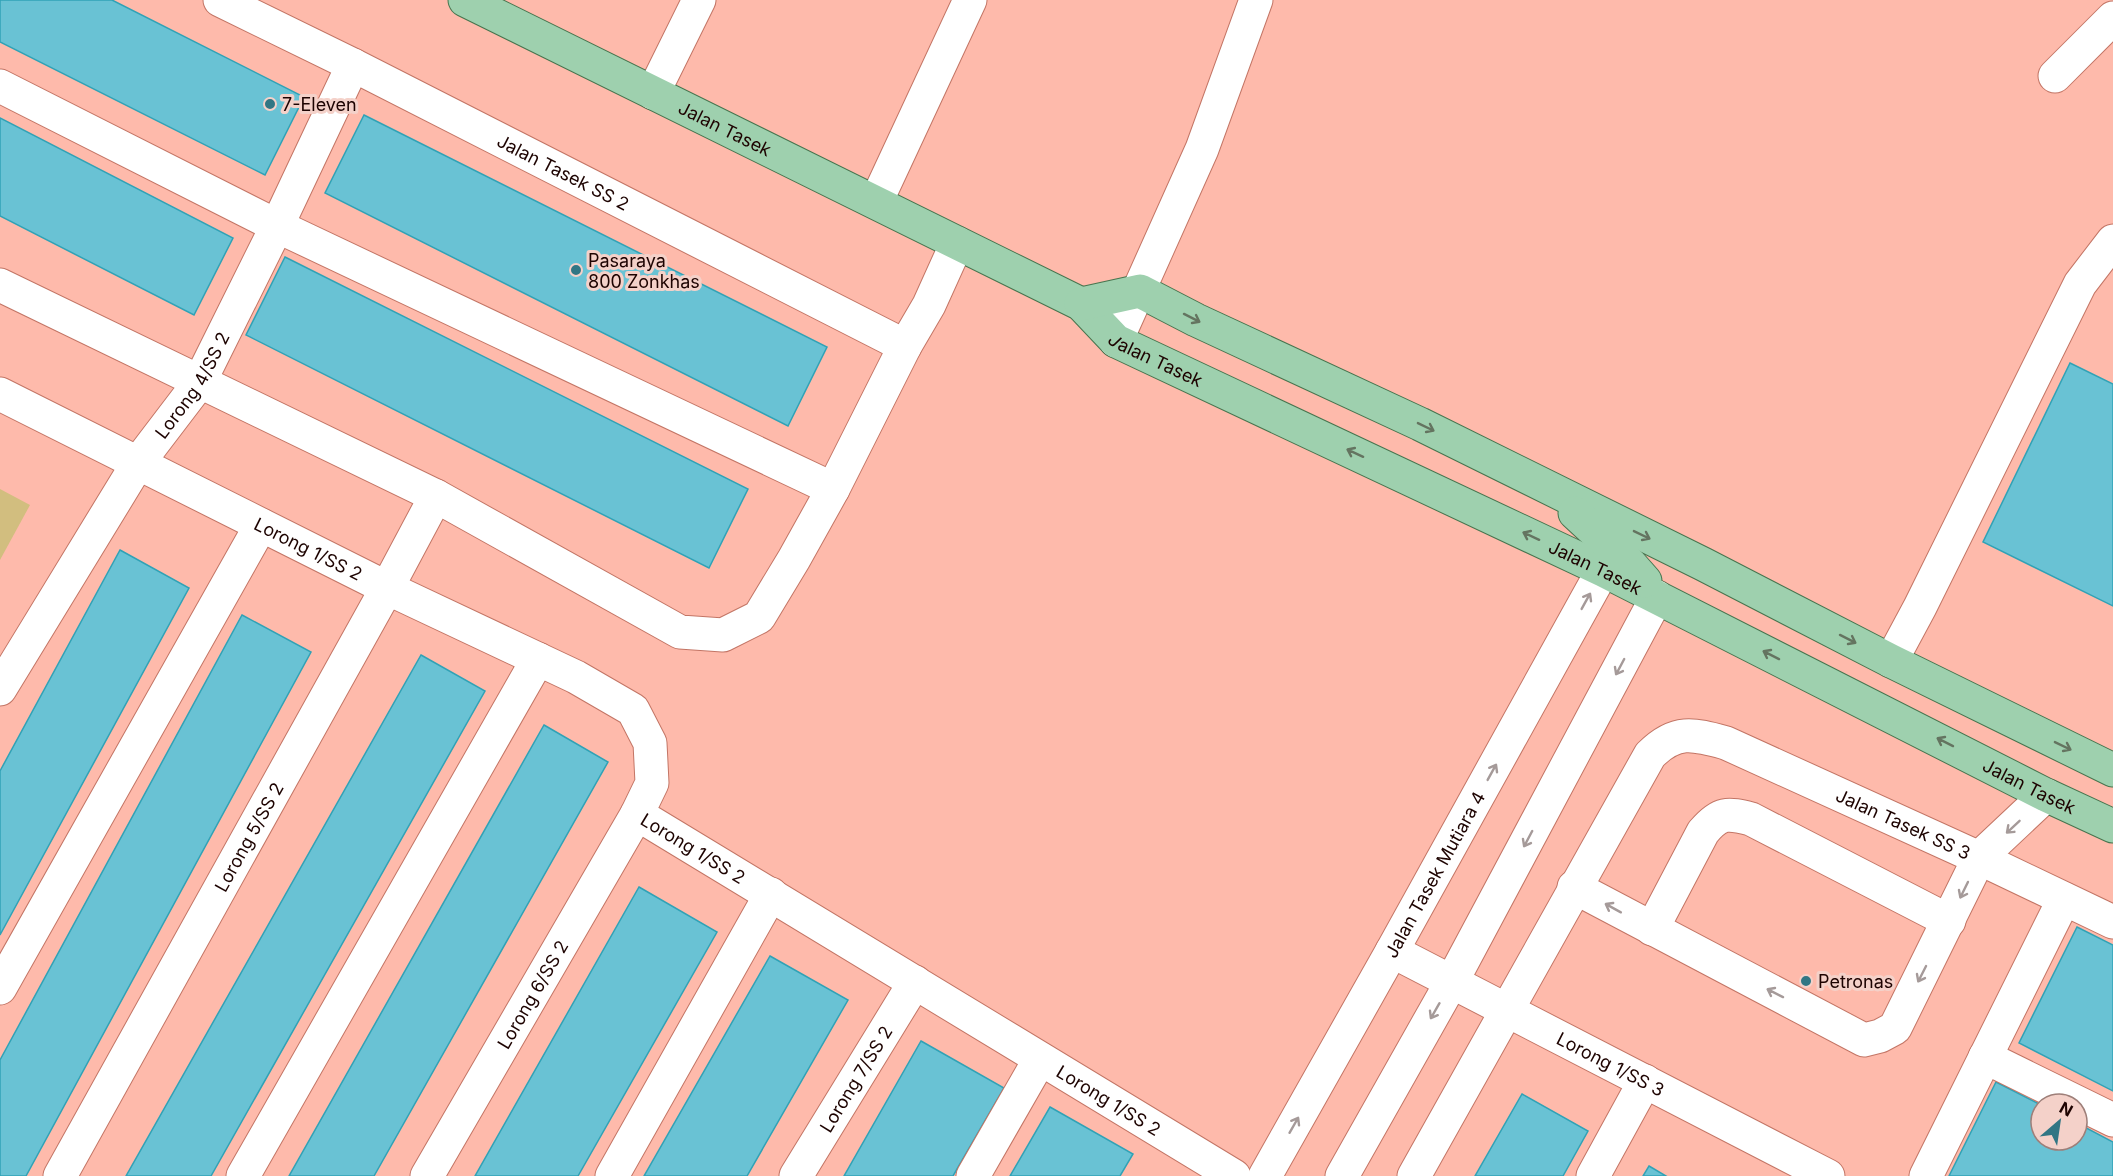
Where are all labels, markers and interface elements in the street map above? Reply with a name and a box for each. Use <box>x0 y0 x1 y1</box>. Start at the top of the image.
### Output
place label: 7-Eleven <box>282 94 357 115</box>
marker: 7-Eleven <box>263 97 277 111</box>
street label: Jalan Tasek <box>675 97 775 160</box>
street label: Jalan Tasek SS 2 <box>494 130 633 214</box>
place label: Pasaraya 800 Zonkhas <box>588 250 700 292</box>
marker: Pasaraya 800 Zonkhas <box>569 263 583 277</box>
one-way arrow <box>1183 312 1200 324</box>
street label: Lorong 4/SS 2 <box>150 328 233 442</box>
street label: Jalan Tasek <box>1104 329 1206 391</box>
one-way arrow <box>1416 422 1434 433</box>
one-way arrow <box>1346 447 1364 459</box>
street label: Lorong 1/SS 2 <box>251 513 366 584</box>
one-way arrow <box>1633 529 1651 541</box>
one-way arrow <box>1523 530 1541 542</box>
street label: Jalan Tasek <box>1546 536 1646 599</box>
one-way arrow <box>1580 593 1592 610</box>
one-way arrow <box>1839 634 1857 645</box>
one-way arrow <box>1762 648 1780 660</box>
one-way arrow <box>1614 658 1626 675</box>
one-way arrow <box>1936 736 1954 748</box>
one-way arrow <box>2054 741 2072 753</box>
street label: Jalan Tasek <box>1979 754 2079 818</box>
one-way arrow <box>1486 764 1498 781</box>
street label: Lorong 5/SS 2 <box>210 779 287 895</box>
street label: Jalan Tasek SS 3 <box>1833 784 1974 863</box>
street label: Jalan Tasek Mutiara 4 <box>1380 788 1489 961</box>
street label: Lorong 1/SS 2 <box>637 809 749 888</box>
one-way arrow <box>2005 819 2020 834</box>
one-way arrow <box>1522 830 1534 847</box>
one-way arrow <box>1958 880 1969 898</box>
one-way arrow <box>1605 902 1622 914</box>
street label: Lorong 6/SS 2 <box>493 936 572 1052</box>
one-way arrow <box>1916 964 1928 982</box>
place label: Petronas <box>1818 971 1893 992</box>
marker: Petronas <box>1799 974 1813 988</box>
one-way arrow <box>1766 987 1784 999</box>
one-way arrow <box>1429 1002 1441 1019</box>
street label: Lorong 7/SS 2 <box>815 1022 896 1136</box>
street label: Lorong 1/SS 3 <box>1553 1027 1668 1100</box>
street label: Lorong 1/SS 2 <box>1053 1060 1165 1140</box>
north arrow <box>2029 1092 2089 1152</box>
text: N <box>2056 1097 2076 1121</box>
one-way arrow <box>1288 1117 1300 1134</box>

